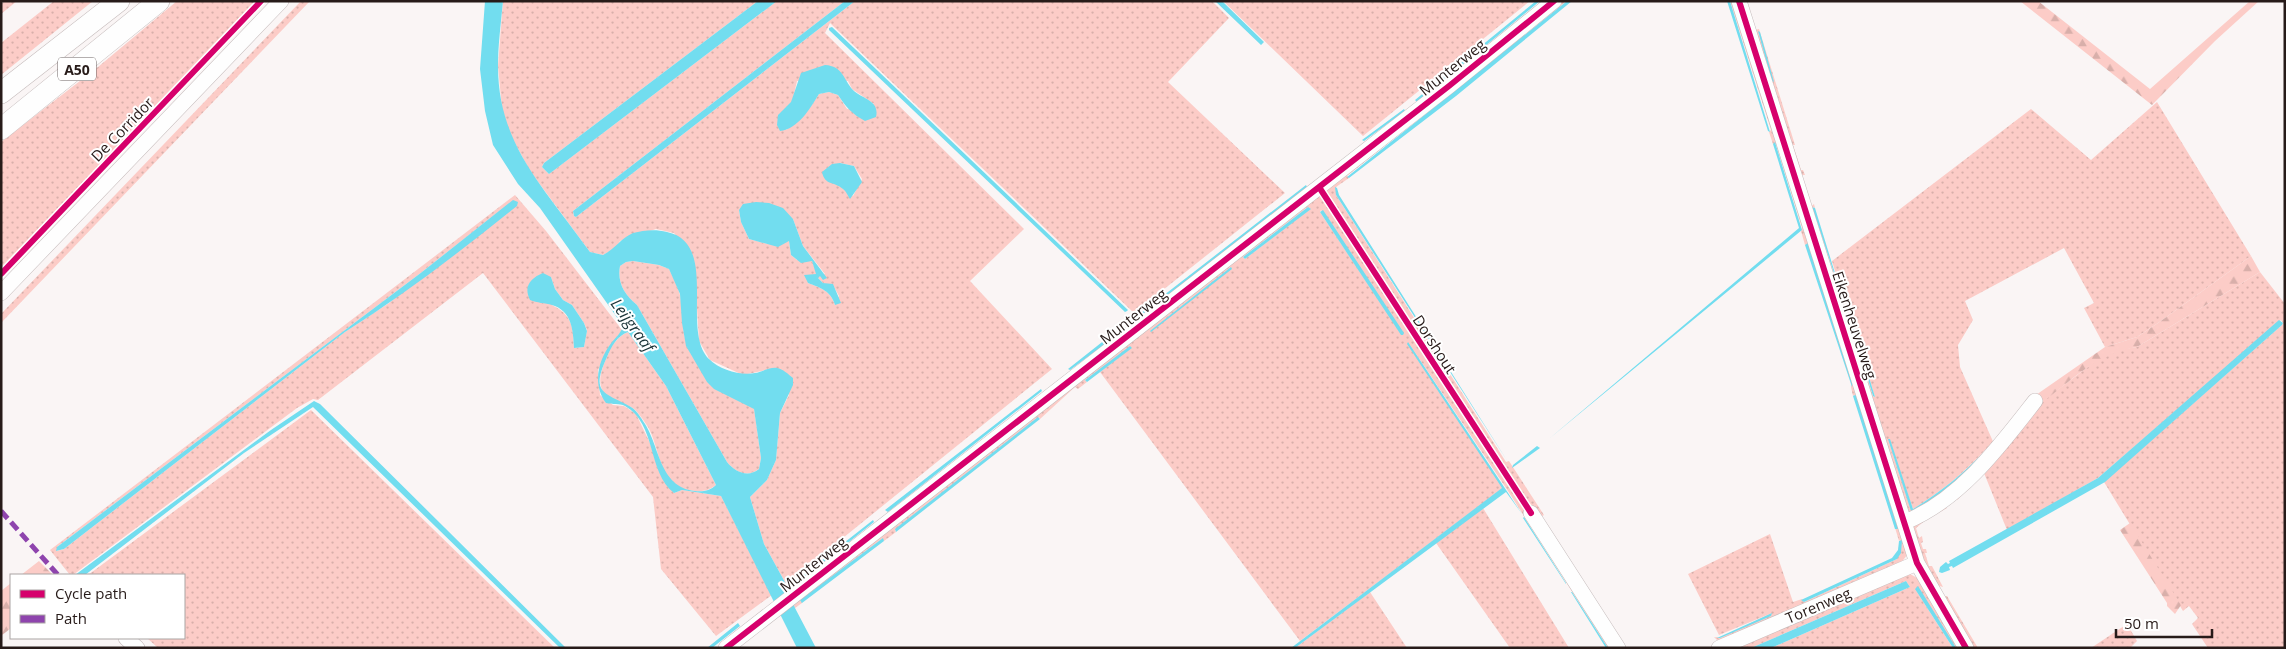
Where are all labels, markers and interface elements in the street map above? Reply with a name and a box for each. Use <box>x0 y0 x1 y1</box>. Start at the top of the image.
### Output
street label: Munterweg <box>1415 34 1489 100</box>
road number: A50 <box>58 58 96 80</box>
street label: De Corridor <box>86 93 158 165</box>
street label: Eikenheuvelweg <box>1828 268 1882 382</box>
street label: Munterweg <box>1095 283 1171 349</box>
water label: Leijgraaf <box>606 294 662 359</box>
street label: Dorshout <box>1409 311 1461 377</box>
street label: Munterweg <box>775 531 851 597</box>
legend <box>10 574 185 639</box>
street label: Torenweg <box>1782 582 1854 628</box>
text: Cycle path <box>55 583 127 603</box>
scale bar <box>2116 606 2212 638</box>
text: Path <box>55 608 87 628</box>
text: 50 m <box>2124 613 2159 633</box>

